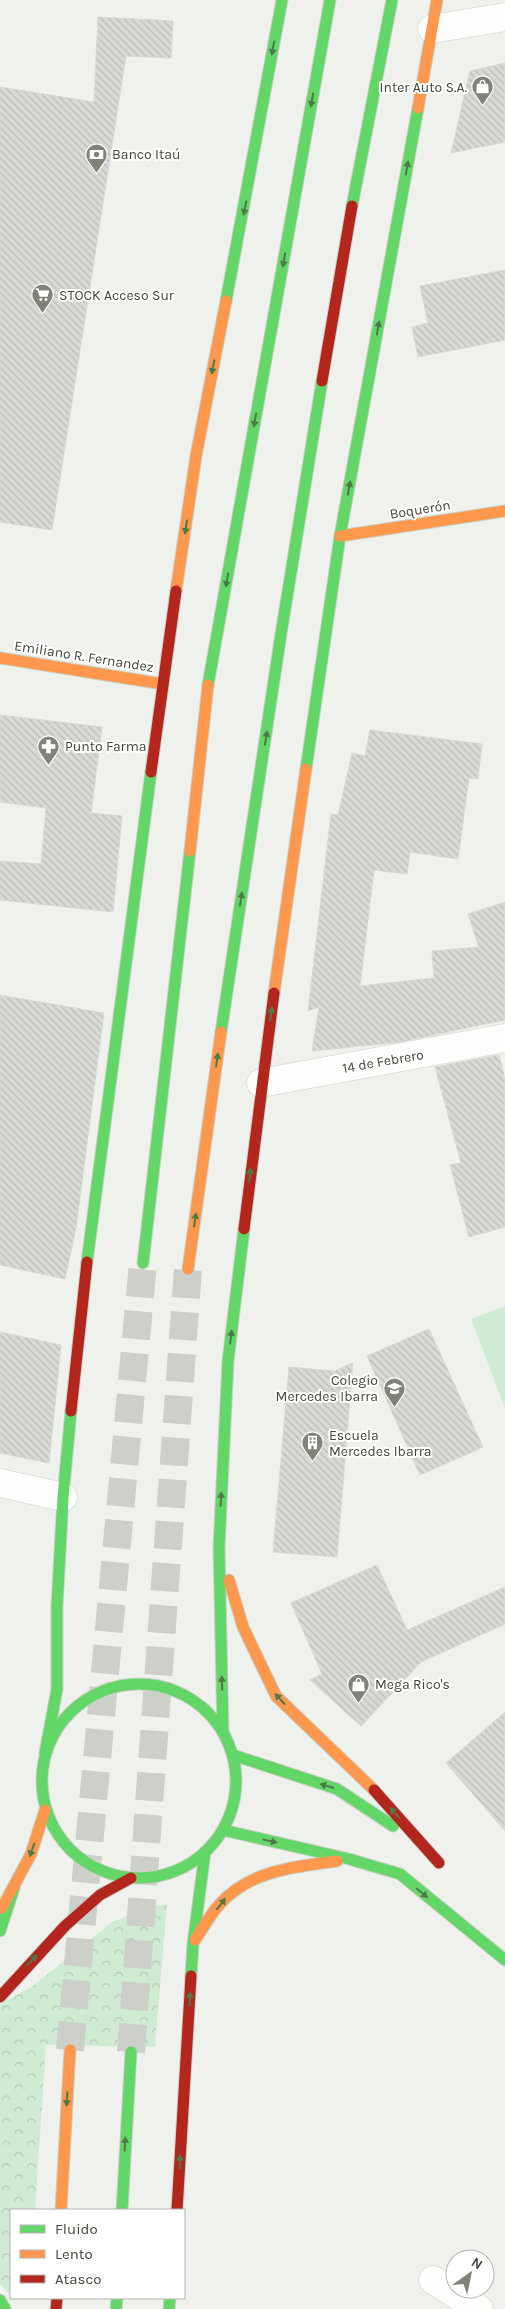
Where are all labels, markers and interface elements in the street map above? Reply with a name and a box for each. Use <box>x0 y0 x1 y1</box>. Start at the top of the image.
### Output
one-way arrow <box>269 40 277 56</box>
shop icon: Inter Auto S.A. <box>471 75 495 106</box>
place label: Inter Auto S.A. <box>380 79 467 96</box>
one-way arrow <box>308 92 316 108</box>
bank icon: Banco Itaú <box>84 142 108 173</box>
place label: Banco Itaú <box>112 146 180 163</box>
one-way arrow <box>403 160 411 176</box>
one-way arrow <box>240 200 248 216</box>
one-way arrow <box>279 252 287 268</box>
supermarket icon: STOCK Acceso Sur <box>31 283 55 314</box>
place label: STOCK Acceso Sur <box>59 287 175 304</box>
one-way arrow <box>374 320 382 336</box>
one-way arrow <box>209 360 217 375</box>
one-way arrow <box>251 412 259 428</box>
one-way arrow <box>345 480 353 496</box>
street label: Boquerón <box>388 496 452 523</box>
one-way arrow <box>181 520 189 536</box>
one-way arrow <box>222 572 230 588</box>
street label: Emiliano R. Fernandez <box>13 637 155 676</box>
one-way arrow <box>262 730 270 746</box>
pharmacy icon: Punto Farma <box>37 734 61 765</box>
place label: Punto Farma <box>65 738 147 755</box>
one-way arrow <box>237 890 245 906</box>
one-way arrow <box>267 1006 275 1022</box>
street label: 14 de Febrero <box>341 1046 425 1077</box>
one-way arrow <box>213 1051 221 1067</box>
one-way arrow <box>246 1167 254 1183</box>
one-way arrow <box>191 1212 199 1228</box>
one-way arrow <box>227 1329 235 1345</box>
place label: Colegio Mercedes Ibarra <box>276 1372 378 1405</box>
school or university icon: Colegio Mercedes Ibarra <box>382 1376 406 1407</box>
place label: Escuela Mercedes Ibarra <box>329 1427 431 1460</box>
building icon: Escuela Mercedes Ibarra <box>301 1431 325 1462</box>
one-way arrow <box>218 1491 226 1507</box>
shop icon: Mega Rico's <box>347 1672 371 1703</box>
one-way arrow <box>218 1675 226 1691</box>
place label: Mega Rico's <box>375 1676 450 1693</box>
one-way arrow <box>274 1693 286 1705</box>
one-way arrow <box>320 1781 335 1789</box>
one-way arrow <box>390 1807 401 1820</box>
one-way arrow <box>263 1837 278 1845</box>
one-way arrow <box>28 1842 36 1857</box>
one-way arrow <box>415 1887 428 1898</box>
one-way arrow <box>216 1898 227 1911</box>
one-way arrow <box>27 1954 38 1967</box>
one-way arrow <box>186 1991 194 2007</box>
one-way arrow <box>63 2091 71 2107</box>
one-way arrow <box>122 2136 130 2152</box>
one-way arrow <box>176 2153 184 2169</box>
legend <box>10 2209 185 2299</box>
text: Fluido <box>55 2220 98 2238</box>
text: Lento <box>55 2245 93 2263</box>
north arrow <box>445 2249 495 2299</box>
text: N <box>468 2254 486 2273</box>
text: Atasco <box>55 2270 101 2288</box>

